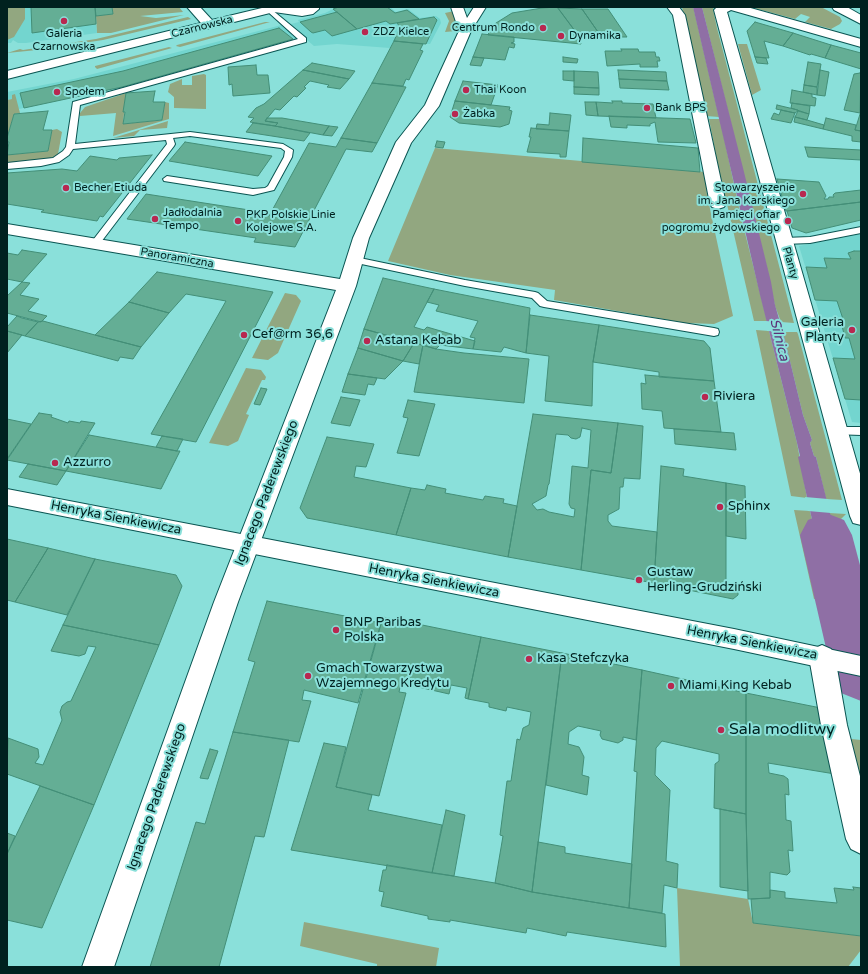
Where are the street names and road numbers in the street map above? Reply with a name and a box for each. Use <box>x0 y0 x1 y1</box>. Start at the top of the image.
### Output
street label: Czarnowska <box>170 13 234 41</box>
street label: Panoramiczna <box>139 245 215 271</box>
street label: Planty <box>779 245 801 281</box>
street label: Ignacego Paderewskiego <box>232 418 302 568</box>
street label: Henryka Sienkiewicza <box>49 498 183 538</box>
street label: Henryka Sienkiewicza <box>367 561 501 601</box>
street label: Henryka Sienkiewicza <box>685 623 819 663</box>
street label: Ignacego Paderewskiego <box>125 721 189 873</box>

